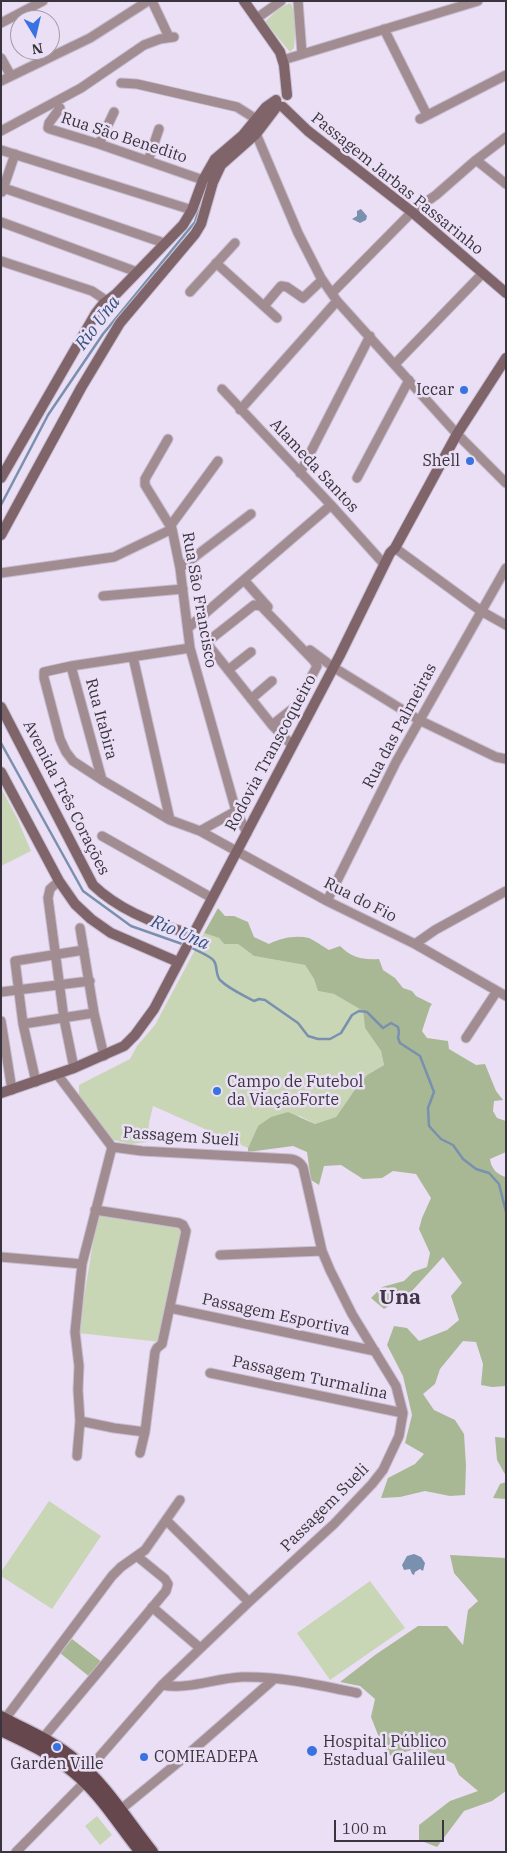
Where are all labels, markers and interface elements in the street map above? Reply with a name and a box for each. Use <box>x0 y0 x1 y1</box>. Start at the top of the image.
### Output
north arrow <box>10 10 60 60</box>
text: N <box>30 39 44 59</box>
street label: Rua São Benedito <box>58 109 190 167</box>
street label: Passagem Jarbas Passarinho <box>307 109 487 259</box>
water label: Rio Una <box>71 292 125 354</box>
place label: Iccar <box>416 380 454 400</box>
marker: Iccar <box>458 384 470 396</box>
street label: Alameda Santos <box>266 415 362 517</box>
place label: Shell <box>422 451 460 471</box>
marker: Shell <box>464 455 476 467</box>
street label: Rua São Francisco <box>178 530 220 670</box>
street label: Rua das Palmeiras <box>359 660 441 792</box>
street label: Rodovia Transcoqueiro <box>221 671 321 835</box>
street label: Rua Itabira <box>81 676 121 762</box>
street label: Avenida Três Corações <box>19 717 113 879</box>
street label: Rua do Fio <box>320 873 400 927</box>
water label: Rio Una <box>147 911 213 955</box>
place label: Campo de Futebol da ViaçãoForte <box>227 1072 363 1110</box>
marker: Campo de Futebol da ViaçãoForte <box>211 1085 223 1097</box>
street label: Passagem Sueli <box>122 1123 240 1151</box>
district label: Una <box>379 1285 421 1311</box>
street label: Passagem Esportiva <box>200 1290 352 1340</box>
street label: Passagem Turmalina <box>230 1352 390 1404</box>
street label: Passagem Sueli <box>277 1460 373 1556</box>
place label: Hospital Público Estadual Galileu <box>323 1732 447 1770</box>
marker: Garden Ville <box>51 1741 63 1753</box>
marker: Hospital Público Estadual Galileu <box>305 1744 319 1758</box>
place label: COMIEADEPA <box>154 1747 258 1767</box>
marker: COMIEADEPA <box>138 1751 150 1763</box>
place label: Garden Ville <box>10 1754 104 1774</box>
scale bar <box>337 1810 447 1842</box>
text: 100 m <box>342 1819 387 1838</box>

